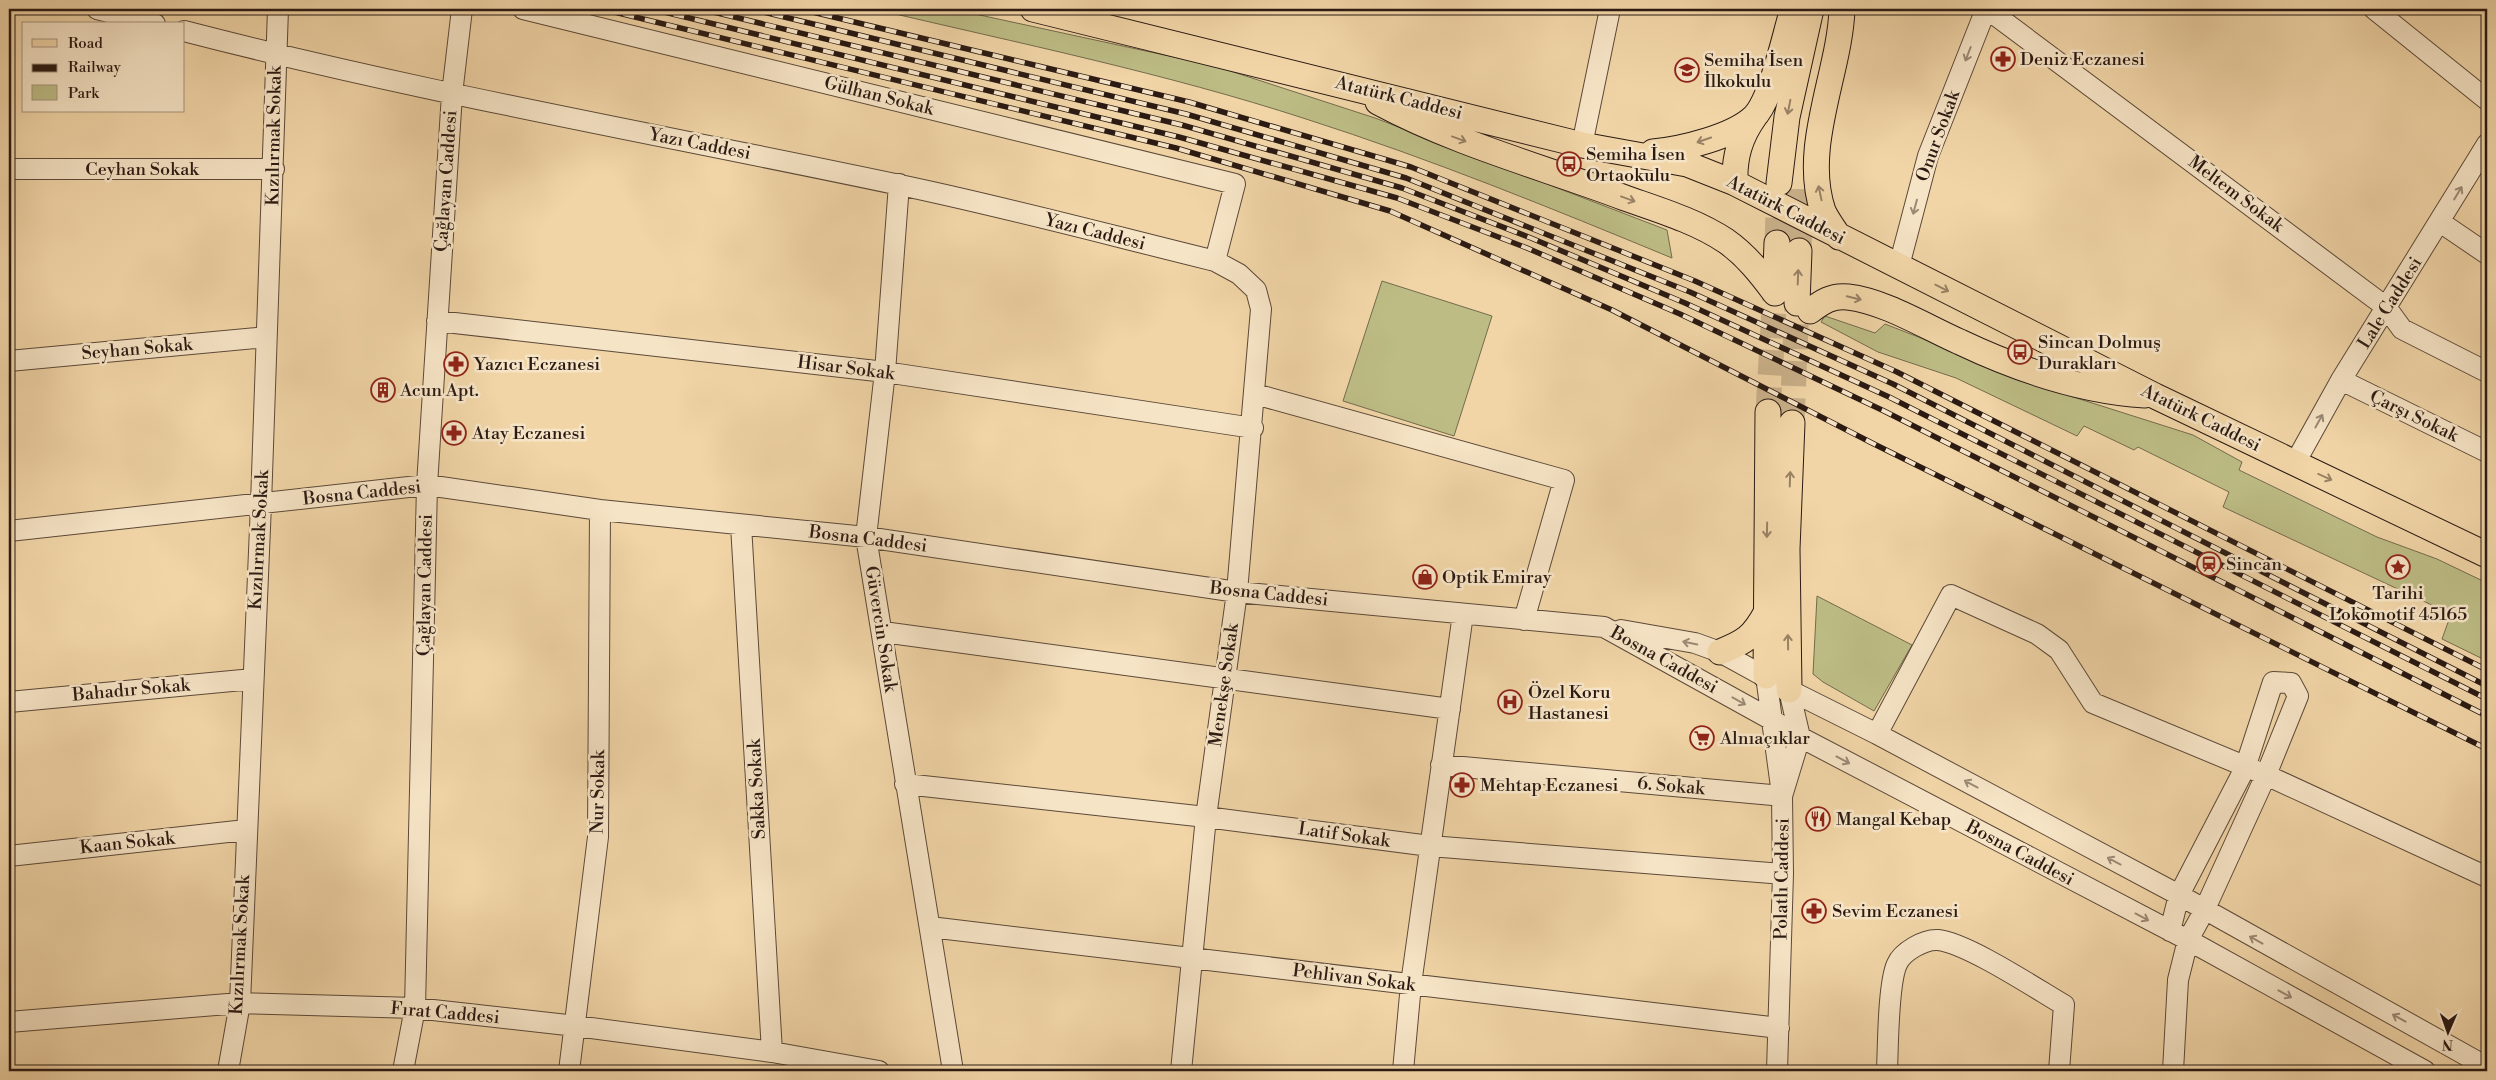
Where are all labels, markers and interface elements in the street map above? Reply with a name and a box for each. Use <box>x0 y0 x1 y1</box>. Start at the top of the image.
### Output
legend <box>22 22 185 112</box>
text: Road <box>68 34 103 53</box>
one-way arrow <box>1963 46 1973 61</box>
pharmacy icon: Deniz Eczanesi <box>1990 46 2016 72</box>
place label: Deniz Eczanesi <box>2020 48 2145 71</box>
place label: Semiha İsen İlkokulu <box>1704 49 1803 93</box>
school or university icon: Semiha İsen İlkokulu <box>1674 57 1700 83</box>
text: Railway <box>68 58 122 77</box>
street label: Kızılırmak Sokak <box>261 64 287 206</box>
street label: Gülhan Sokak <box>822 71 938 121</box>
street label: Atatürk Caddesi <box>1332 71 1465 125</box>
text: Park <box>68 84 100 103</box>
street label: Onur Sokak <box>1911 86 1966 185</box>
one-way arrow <box>1784 99 1793 115</box>
street label: Çağlayan Caddesi <box>430 109 462 253</box>
street label: Yazı Caddesi <box>646 123 753 165</box>
one-way arrow <box>1451 135 1466 144</box>
one-way arrow <box>1697 136 1712 145</box>
place label: Semiha İsen Ortaokulu <box>1586 143 1685 187</box>
street label: Meltem Sokak <box>2184 150 2290 238</box>
bus stop icon: Semiha İsen Ortaokulu <box>1556 151 1582 177</box>
street label: Ceyhan Sokak <box>85 158 200 181</box>
street label: Atatürk Caddesi <box>1722 170 1849 250</box>
one-way arrow <box>1815 185 1824 201</box>
one-way arrow <box>2454 186 2464 200</box>
one-way arrow <box>1620 195 1636 204</box>
one-way arrow <box>1909 199 1919 215</box>
street label: Yazı Caddesi <box>1041 208 1148 256</box>
street label: Lale Caddesi <box>2353 253 2427 353</box>
one-way arrow <box>1794 269 1803 285</box>
one-way arrow <box>1934 284 1949 293</box>
one-way arrow <box>1846 294 1862 303</box>
place label: Sincan Dolmuş Durakları <box>2038 331 2161 375</box>
street label: Seyhan Sokak <box>81 333 195 365</box>
bus stop icon: Sincan Dolmuş Durakları <box>2007 339 2033 365</box>
pharmacy icon: Yazıcı Eczanesi <box>443 351 469 377</box>
street label: Hisar Sokak <box>796 351 898 386</box>
place label: Yazıcı Eczanesi <box>473 353 600 376</box>
building icon: Acun Apt. <box>370 377 396 403</box>
place label: Acun Apt. <box>399 379 479 402</box>
street label: Atatürk Caddesi <box>2137 379 2265 457</box>
street label: Çarşı Sokak <box>2366 385 2463 448</box>
one-way arrow <box>2314 413 2324 428</box>
pharmacy icon: Atay Eczanesi <box>441 420 467 446</box>
place label: Atay Eczanesi <box>471 422 585 445</box>
street label: Kızılırmak Sokak <box>244 468 274 610</box>
one-way arrow <box>1785 472 1795 488</box>
one-way arrow <box>2317 473 2332 482</box>
street label: Bosna Caddesi <box>301 475 422 511</box>
street label: Çağlayan Caddesi <box>412 514 438 656</box>
street label: Bosna Caddesi <box>807 520 929 558</box>
one-way arrow <box>1762 522 1772 538</box>
station icon: Sincan <box>2196 551 2222 577</box>
place label: Sincan <box>2226 553 2282 576</box>
place icon: Tarihi Lokomotif 45165 <box>2385 554 2411 580</box>
street label: Güvercin Sokak <box>860 564 903 695</box>
shop icon: Optik Emiray <box>1412 564 1438 590</box>
place label: Optik Emiray <box>1442 566 1552 589</box>
street label: Bosna Caddesi <box>1208 576 1329 612</box>
place label: Tarihi Lokomotif 45165 <box>2329 582 2467 626</box>
street label: Menekşe Sokak <box>1204 620 1244 748</box>
street label: Bosna Caddesi <box>1605 621 1722 699</box>
one-way arrow <box>1783 634 1793 650</box>
one-way arrow <box>1683 637 1699 647</box>
street label: Bahadır Sokak <box>70 673 192 707</box>
place label: Özel Koru Hastanesi <box>1528 681 1611 725</box>
hospital icon: Özel Koru Hastanesi <box>1497 689 1523 715</box>
one-way arrow <box>1731 696 1746 706</box>
supermarket icon: Alnıaçıklar <box>1689 725 1715 751</box>
place label: Alnıaçıklar <box>1719 727 1810 750</box>
street label: Sakka Sokak <box>743 737 771 840</box>
street label: Nur Sokak <box>586 748 610 834</box>
one-way arrow <box>1836 755 1851 765</box>
pharmacy icon: Mehtap Eczanesi <box>1449 772 1475 798</box>
street label: 6. Sokak <box>1636 772 1707 801</box>
place label: Mehtap Eczanesi <box>1480 774 1619 797</box>
one-way arrow <box>1964 779 1979 788</box>
restaurant icon: Mangal Kebap <box>1805 806 1831 832</box>
place label: Mangal Kebap <box>1836 808 1951 831</box>
street label: Bosna Caddesi <box>1961 814 2078 891</box>
street label: Latif Sokak <box>1297 817 1393 853</box>
street label: Polatlı Caddesi <box>1769 818 1795 940</box>
street label: Kaan Sokak <box>78 826 177 859</box>
one-way arrow <box>2107 856 2122 865</box>
street label: Kızılırmak Sokak <box>225 873 255 1015</box>
pharmacy icon: Sevim Eczanesi <box>1801 898 1827 924</box>
place label: Sevim Eczanesi <box>1832 900 1959 923</box>
one-way arrow <box>2134 913 2149 922</box>
one-way arrow <box>2250 934 2264 944</box>
street label: Pehlivan Sokak <box>1291 959 1418 997</box>
one-way arrow <box>2277 990 2292 999</box>
street label: Fırat Caddesi <box>389 997 501 1029</box>
north arrow <box>2424 1008 2474 1058</box>
one-way arrow <box>2391 1013 2406 1023</box>
text: N <box>2442 1035 2453 1053</box>

